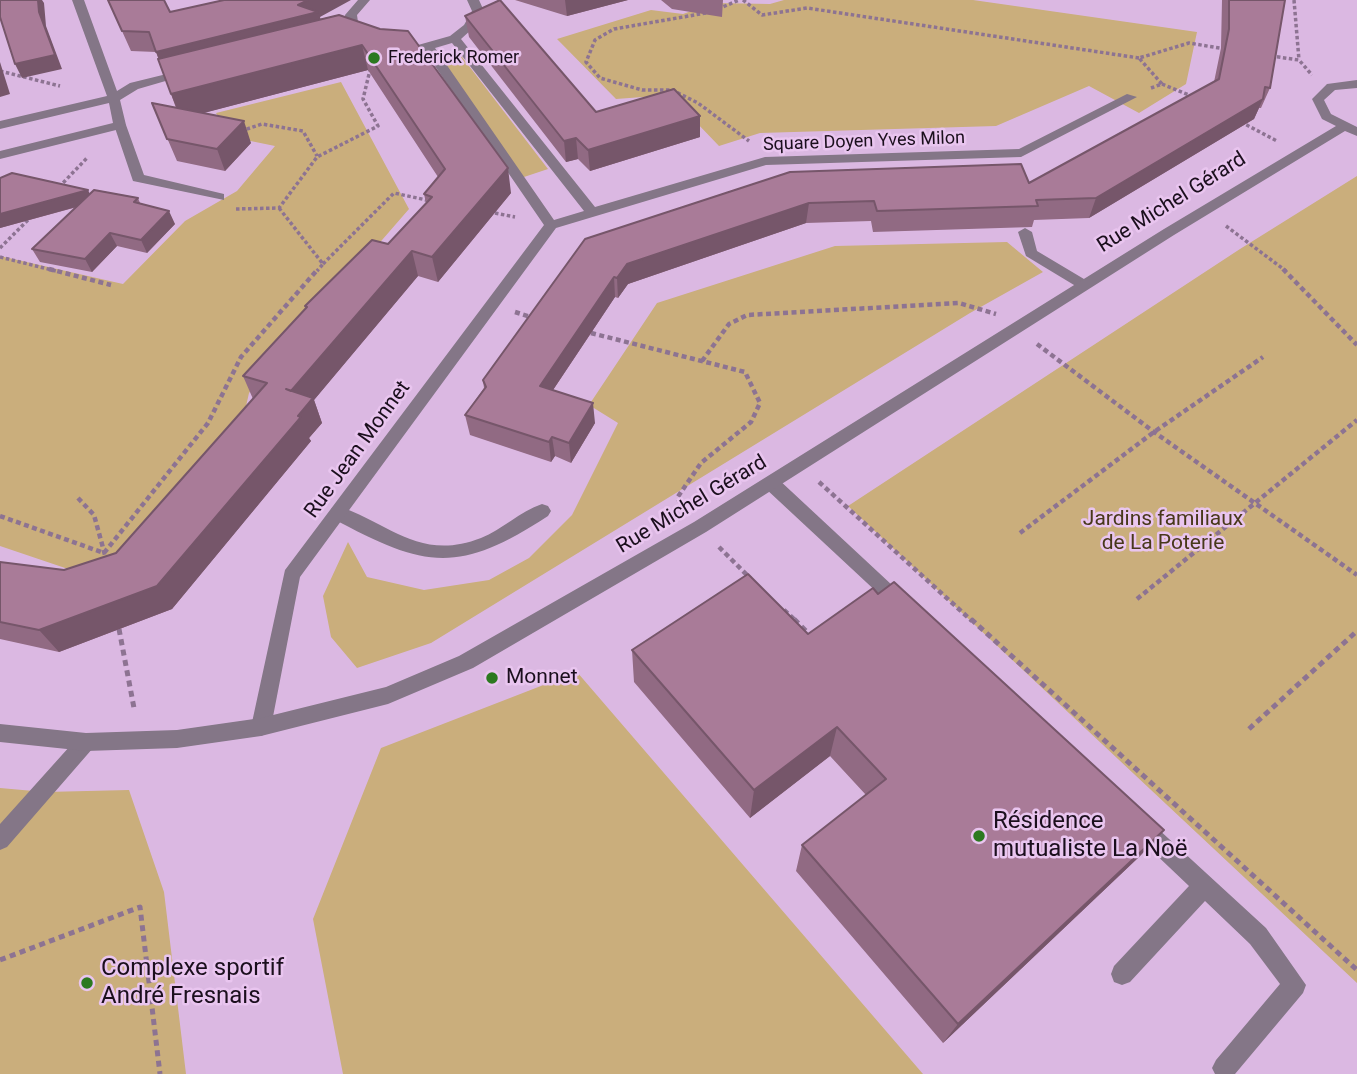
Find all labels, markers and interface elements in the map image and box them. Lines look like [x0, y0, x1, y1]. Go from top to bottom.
place label: Frederick Romer [388, 47, 519, 69]
marker: Frederick Romer [366, 50, 382, 66]
street label: Square Doyen Yves Milon [763, 128, 965, 156]
street label: Rue Michel Gérard [1093, 147, 1251, 259]
street label: Rue Jean Monnet [300, 377, 416, 523]
street label: Rue Michel Gérard [612, 450, 772, 560]
park label: Jardins familiaux de La Poterie [1083, 507, 1243, 557]
place label: Monnet [506, 665, 578, 691]
marker: Monnet [484, 670, 500, 686]
place label: Résidence mutualiste La Noë [993, 808, 1187, 864]
marker: Résidence mutualiste La Noë [971, 828, 987, 844]
place label: Complexe sportif André Fresnais [101, 955, 284, 1011]
marker: Complexe sportif André Fresnais [79, 975, 95, 991]

